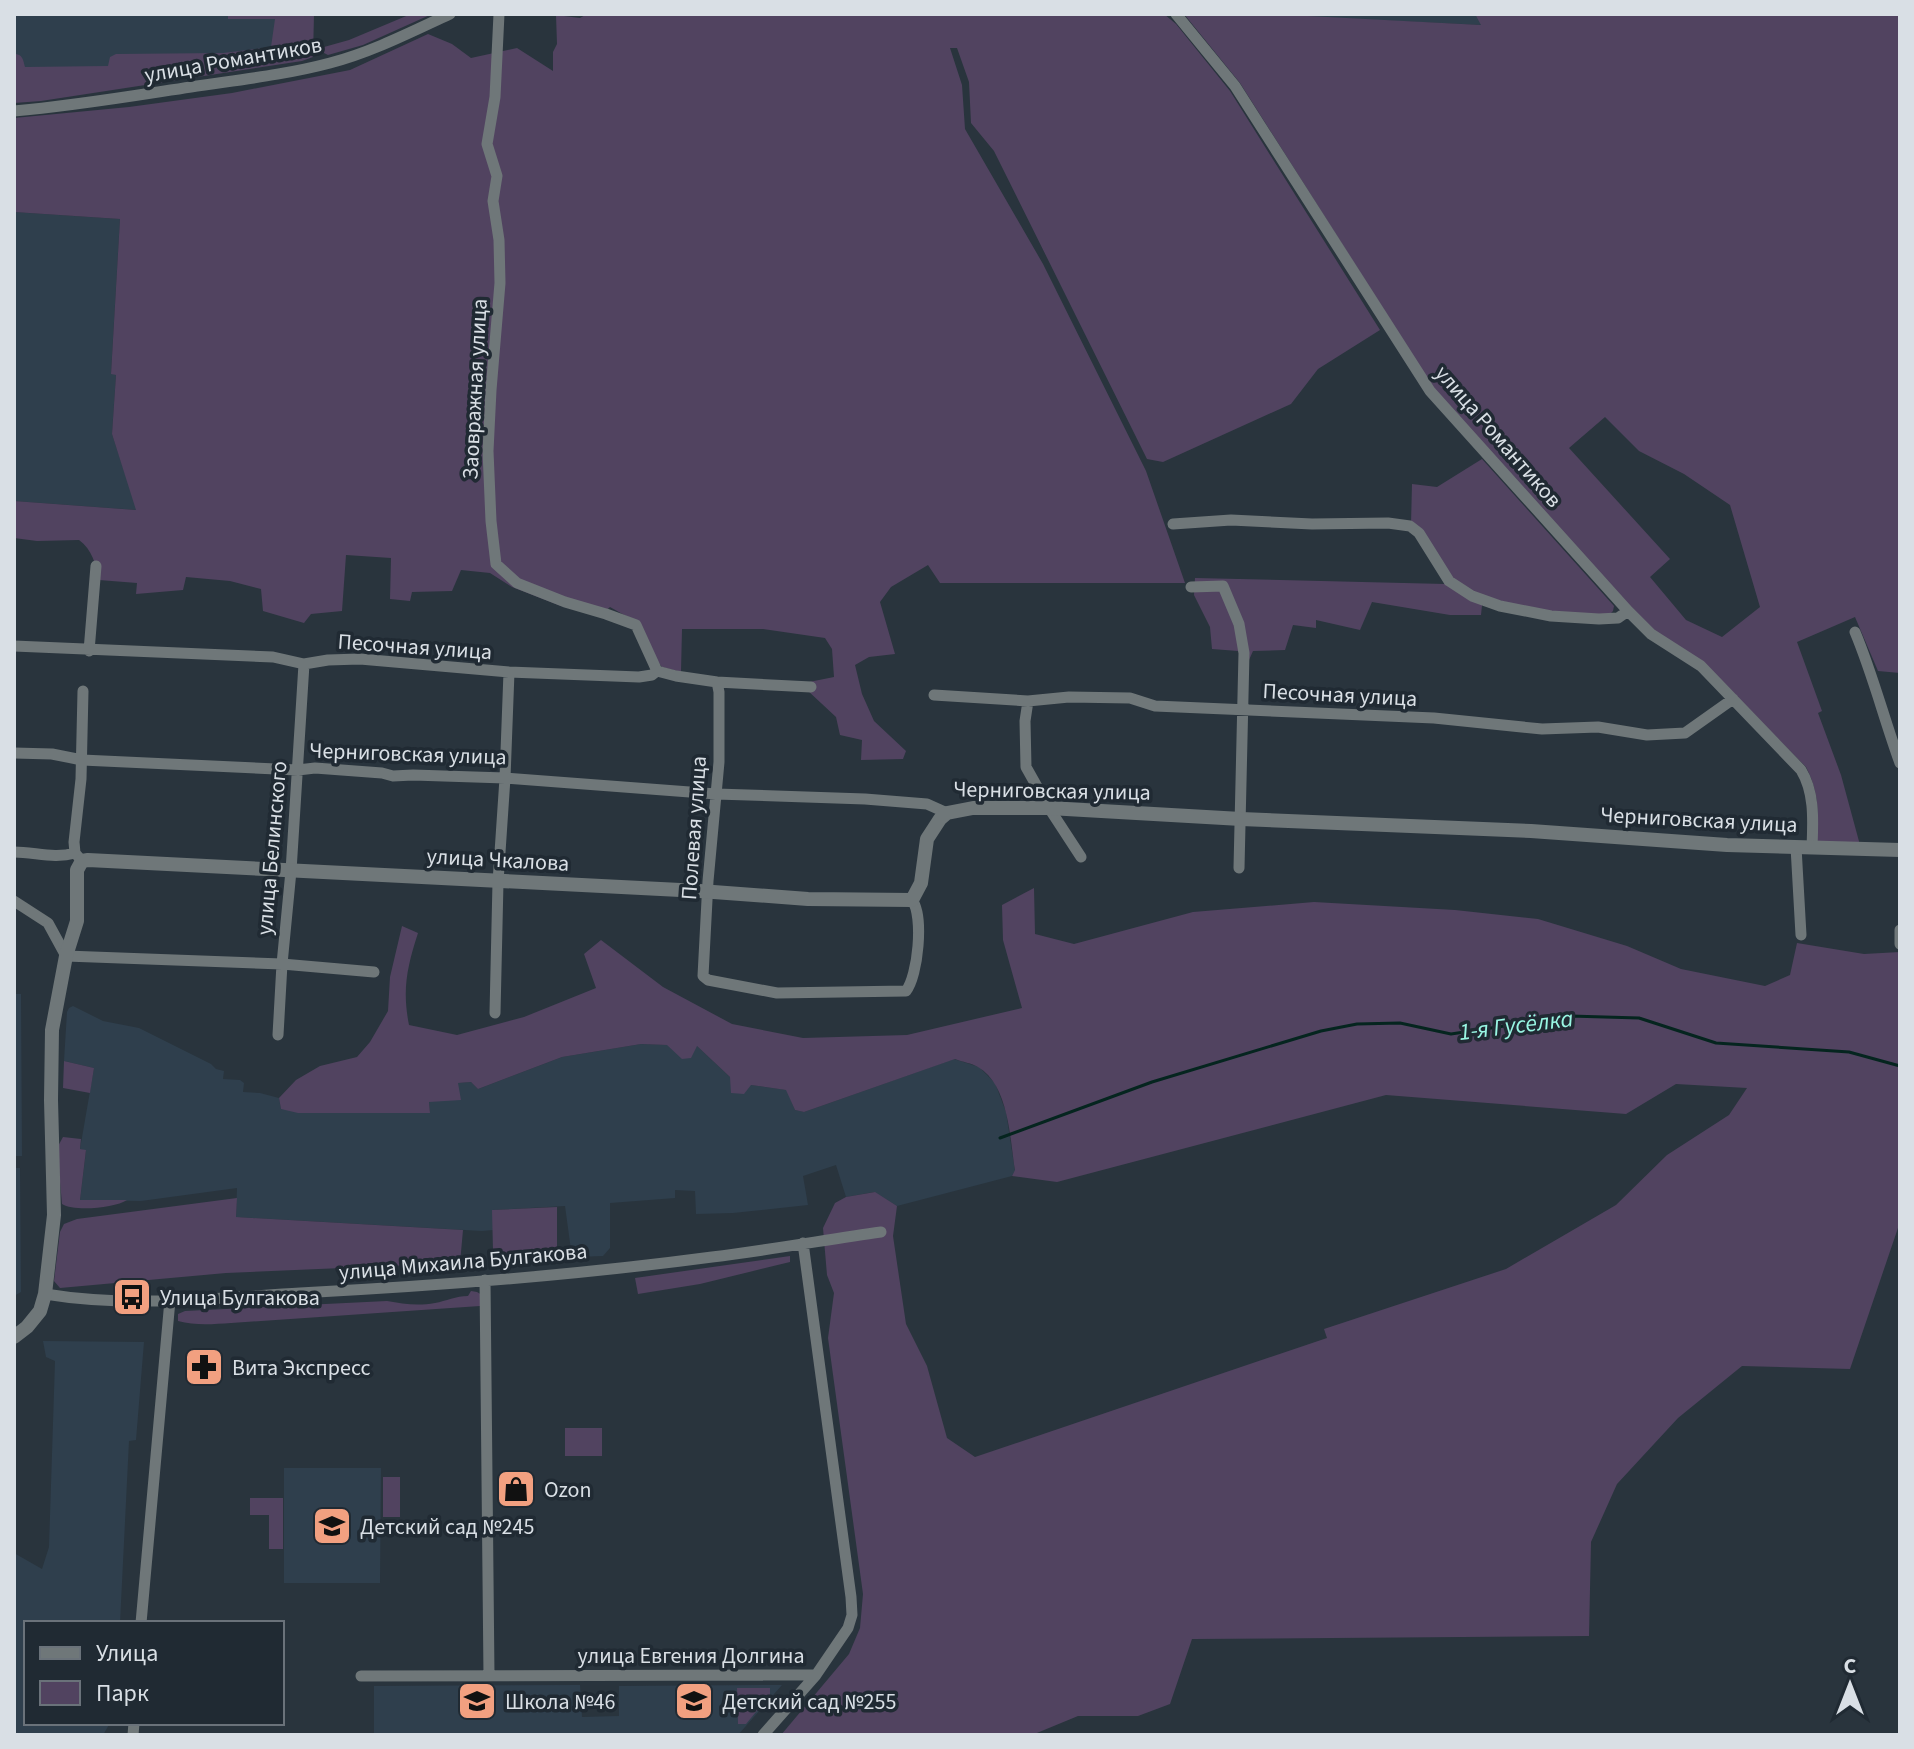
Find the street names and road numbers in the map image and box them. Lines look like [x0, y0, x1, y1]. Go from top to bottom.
street label: улица Романтиков [142, 29, 324, 91]
street label: Заовражная улица [454, 298, 496, 480]
street label: улица Романтиков [1427, 358, 1569, 515]
street label: Песочная улица [337, 626, 493, 668]
street label: Песочная улица [1262, 675, 1418, 715]
street label: Черниговская улица [309, 735, 507, 773]
street label: Полевая улица [673, 755, 715, 901]
street label: улица Белинского [248, 760, 296, 937]
street label: Черниговская улица [953, 773, 1151, 809]
street label: Черниговская улица [1600, 799, 1798, 841]
street label: улица Чкалова [426, 840, 570, 880]
street label: улица Михаила Булгакова [338, 1235, 589, 1289]
street label: улица Евгения Долгина [577, 1640, 805, 1672]

